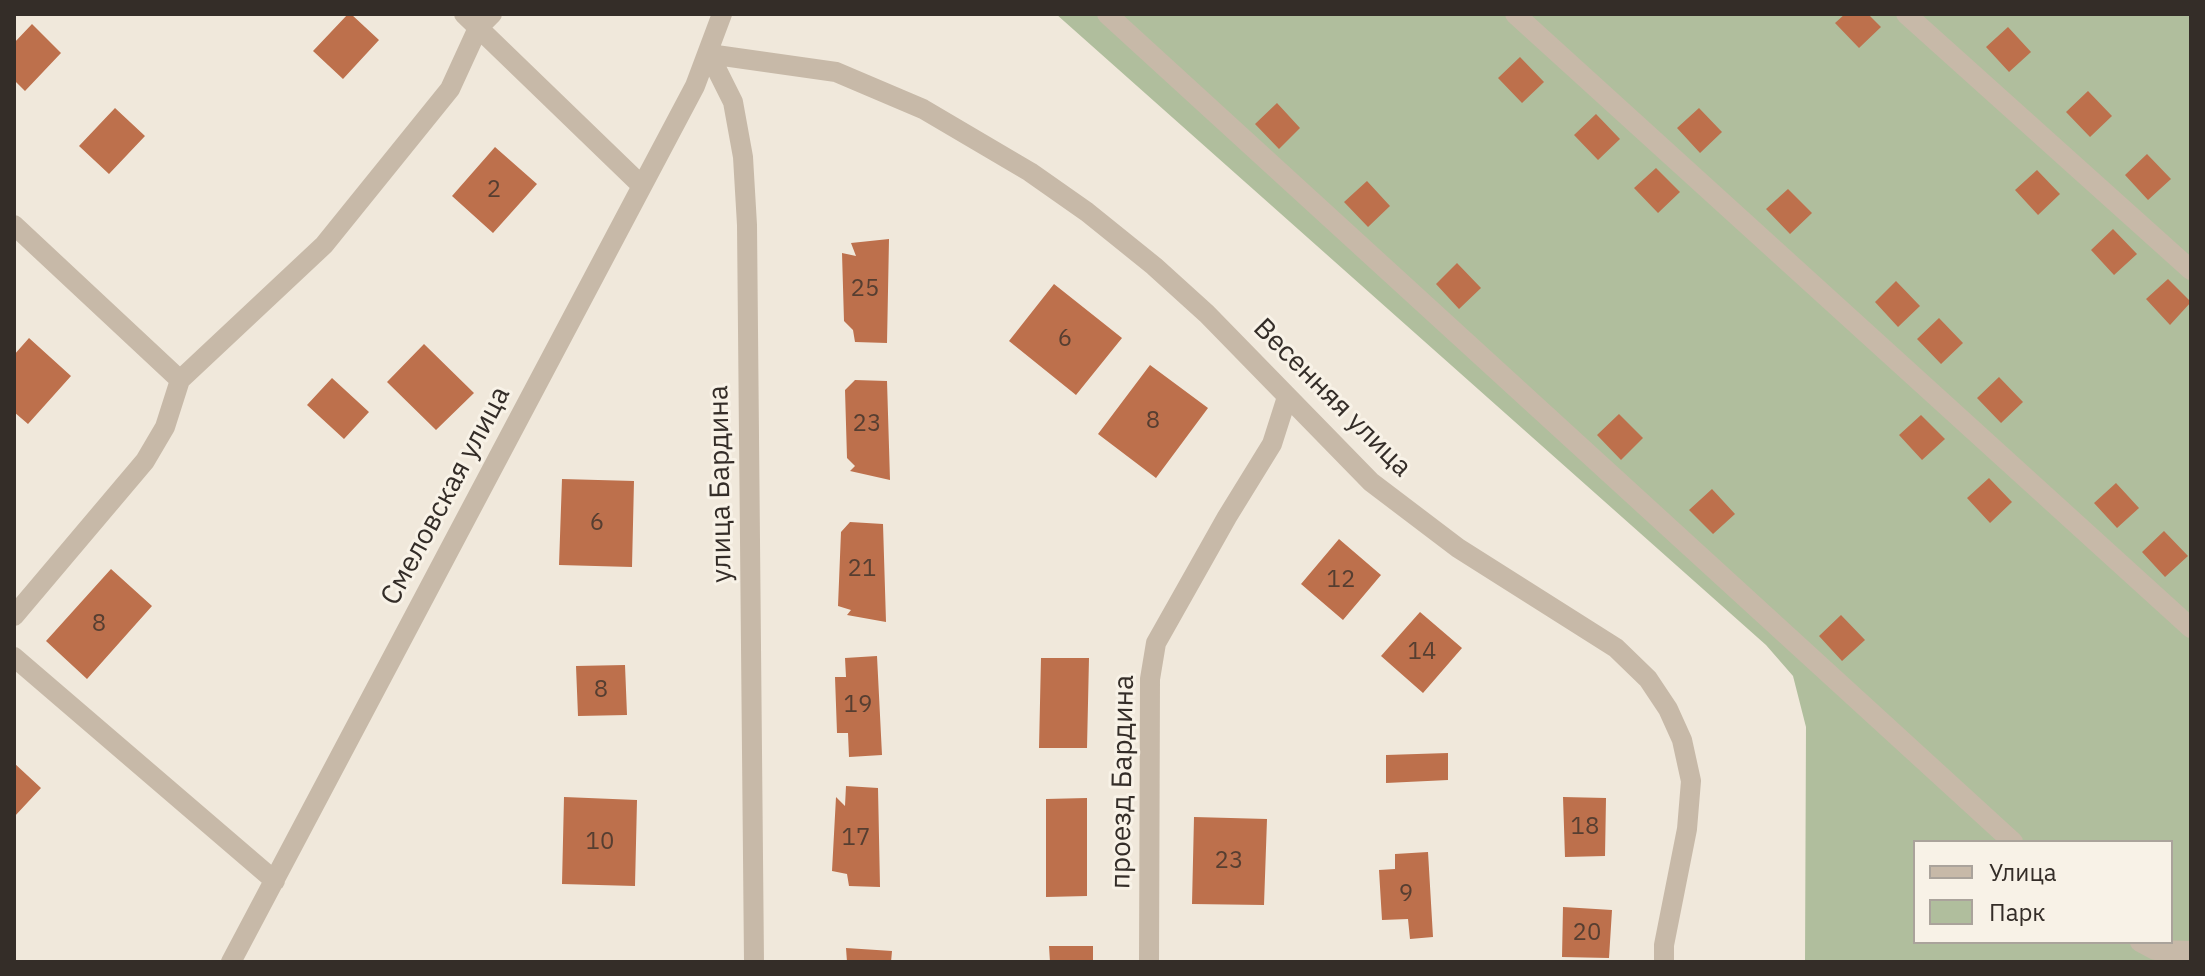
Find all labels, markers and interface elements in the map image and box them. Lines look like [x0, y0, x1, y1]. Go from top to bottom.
house number: 2 [487, 176, 501, 204]
house number: 25 [851, 275, 879, 303]
street label: Весенняя улица [1246, 312, 1418, 484]
house number: 6 [1058, 325, 1072, 353]
street label: Смеловская улица [374, 381, 518, 611]
street label: улица Бардина [702, 385, 740, 583]
house number: 8 [1146, 407, 1160, 435]
house number: 23 [853, 410, 881, 438]
house number: 6 [590, 509, 604, 537]
house number: 21 [848, 555, 876, 583]
house number: 12 [1327, 566, 1355, 594]
house number: 8 [92, 610, 106, 638]
house number: 14 [1408, 638, 1436, 666]
street label: проезд Бардина [1104, 675, 1142, 889]
house number: 8 [594, 676, 608, 704]
house number: 19 [844, 691, 872, 719]
house number: 18 [1571, 813, 1599, 841]
house number: 17 [842, 824, 870, 852]
house number: 10 [586, 828, 614, 856]
legend [1913, 840, 2173, 944]
house number: 23 [1215, 847, 1243, 875]
text: Улица [1989, 856, 2057, 888]
house number: 9 [1399, 880, 1413, 908]
text: Парк [1989, 896, 2046, 928]
house number: 20 [1573, 919, 1601, 947]

